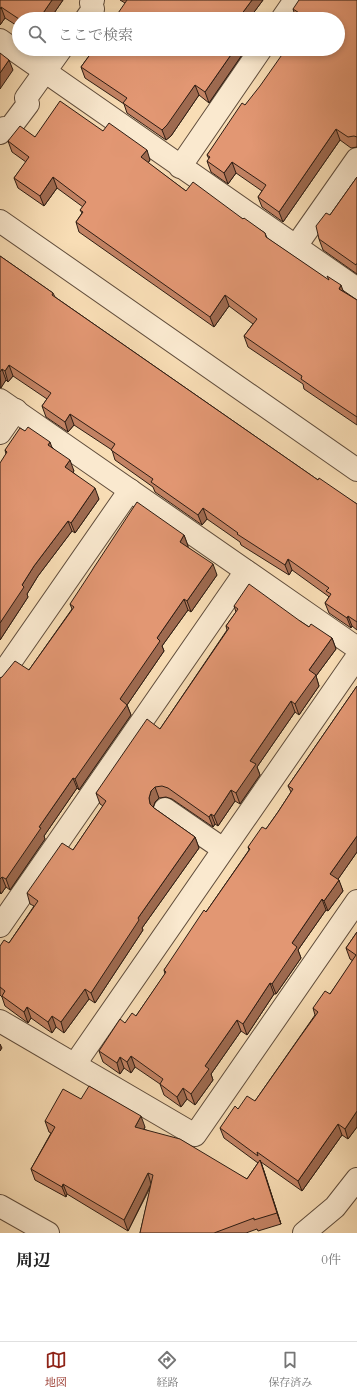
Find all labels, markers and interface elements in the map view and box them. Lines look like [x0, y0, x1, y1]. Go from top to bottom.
search box [12, 12, 345, 56]
icon: search [26, 23, 48, 45]
text: ここで検索 [58, 25, 133, 45]
text: 周辺 [16, 1249, 50, 1272]
text: 0件 [321, 1251, 341, 1269]
tab: 地図 [45, 1349, 67, 1390]
tab: 経路 [156, 1349, 178, 1390]
tab: 保存済み [268, 1349, 312, 1390]

